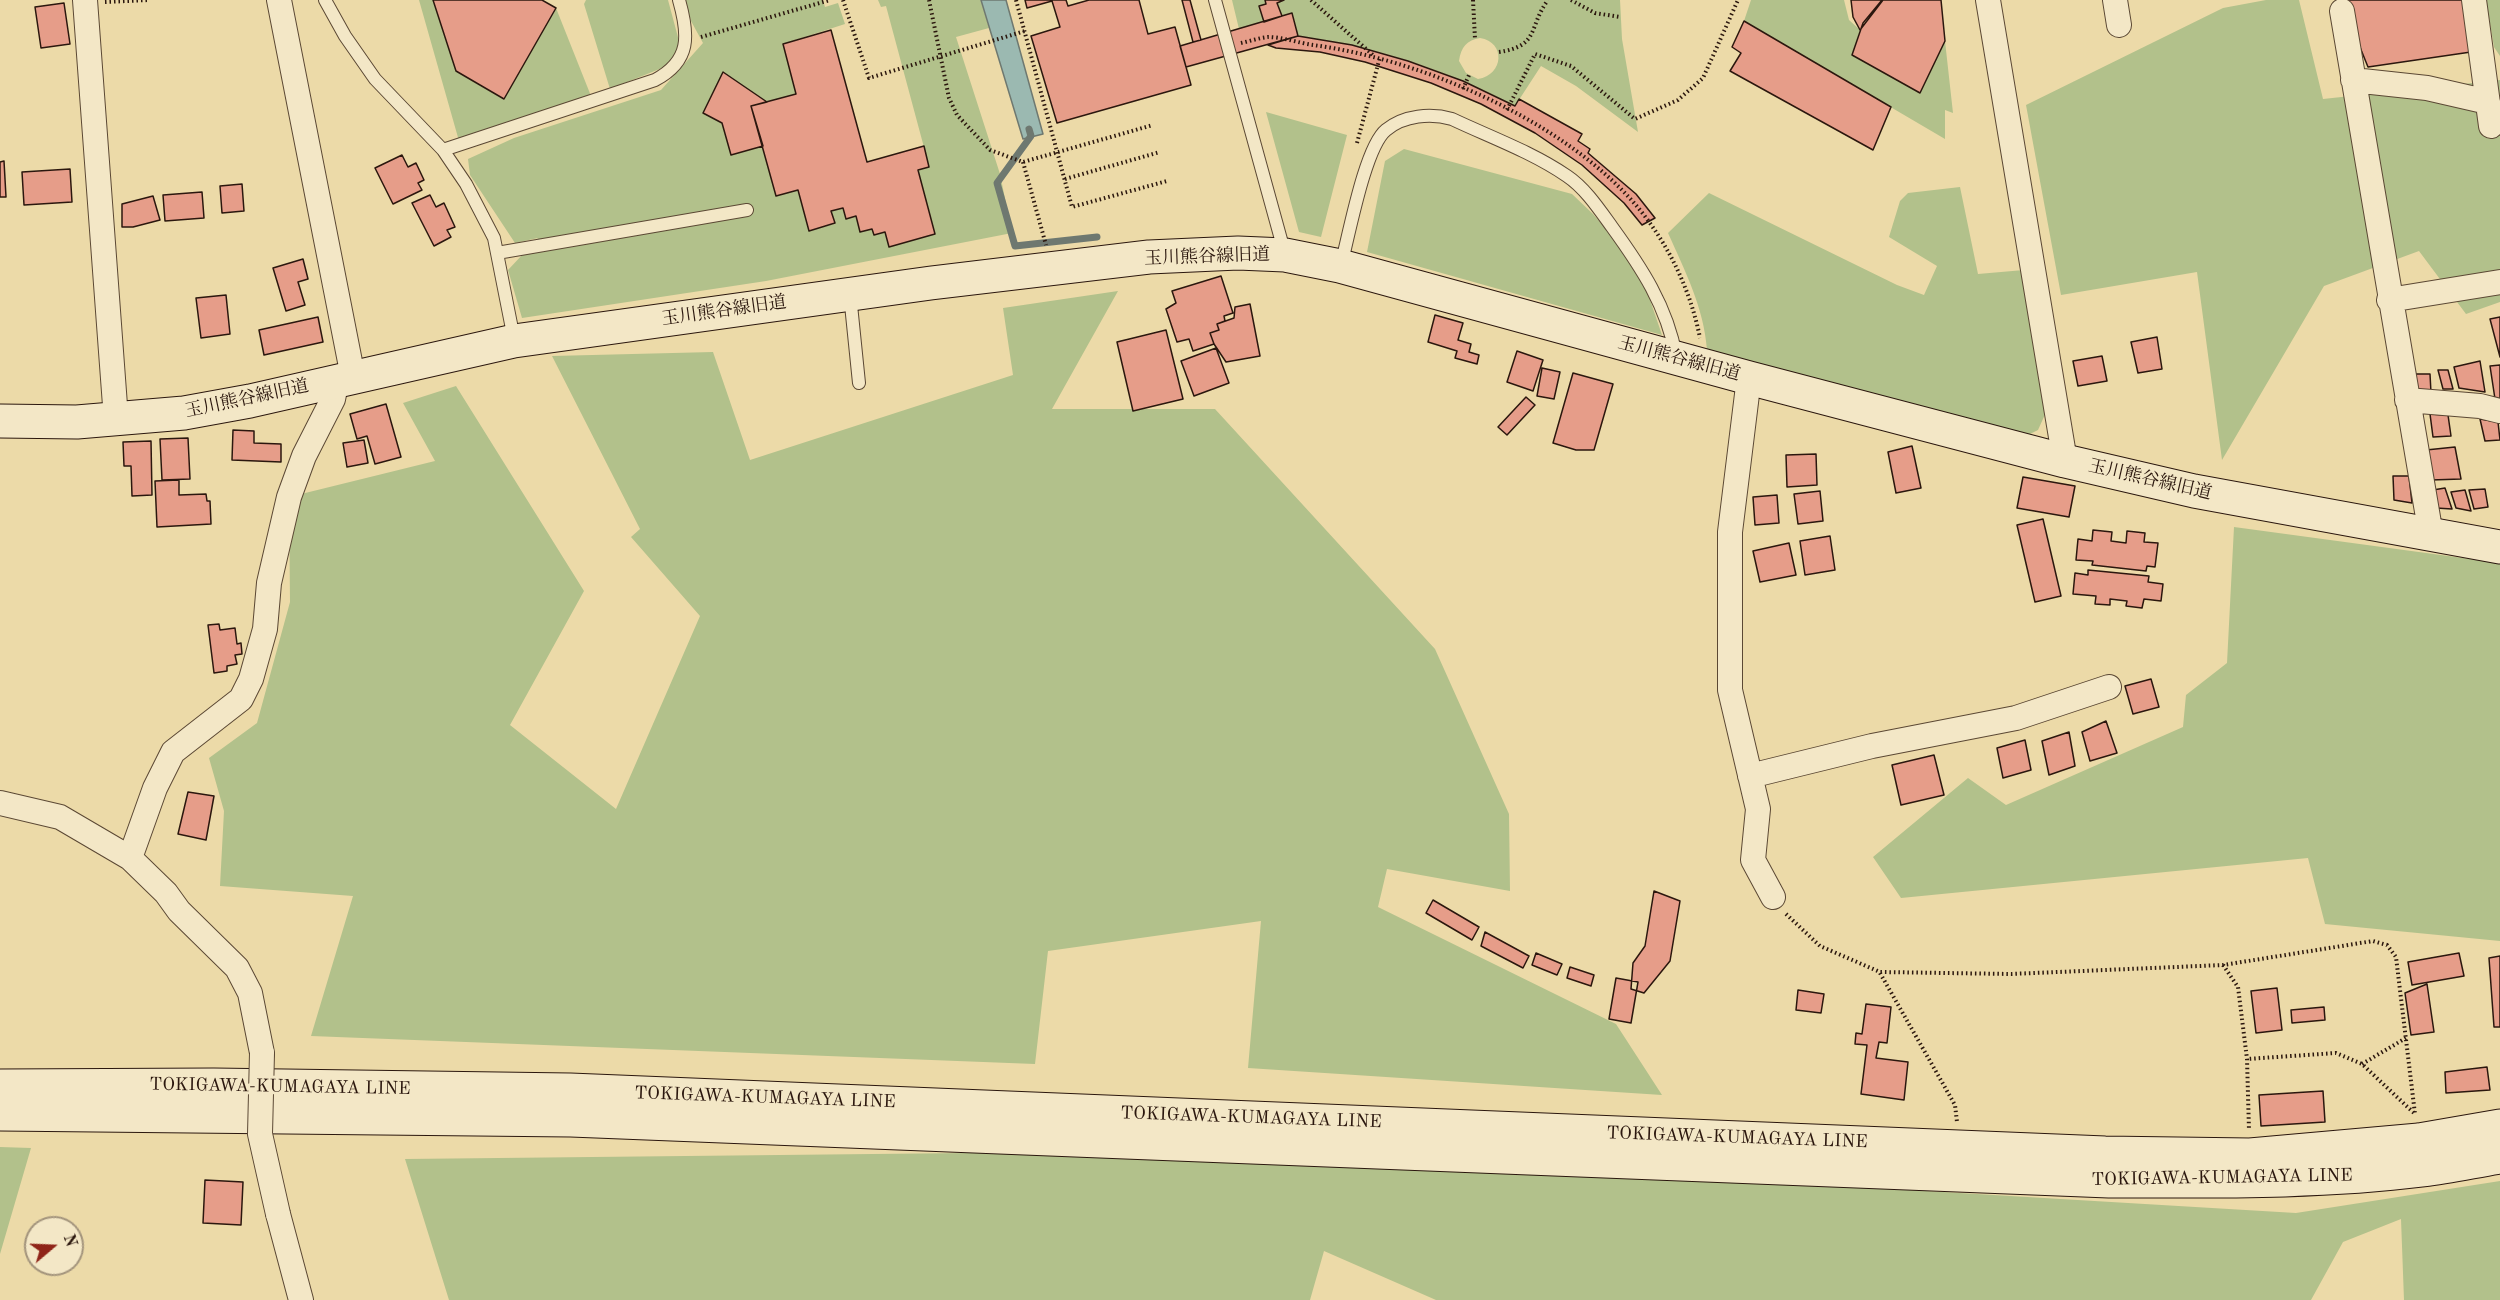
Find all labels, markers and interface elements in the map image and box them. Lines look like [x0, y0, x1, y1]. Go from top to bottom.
street label: 玉川熊谷線旧道 [1144, 244, 1270, 270]
street label: 玉川熊谷線旧道 [660, 292, 788, 330]
street label: 玉川熊谷線旧道 [1615, 332, 1743, 386]
street label: 玉川熊谷線旧道 [183, 375, 311, 423]
street label: 玉川熊谷線旧道 [2086, 455, 2214, 505]
street label: TOKIGAWA-KUMAGAYA LINE [149, 1074, 411, 1100]
street label: TOKIGAWA-KUMAGAYA LINE [634, 1083, 896, 1113]
street label: TOKIGAWA-KUMAGAYA LINE [1120, 1103, 1382, 1133]
street label: TOKIGAWA-KUMAGAYA LINE [1606, 1123, 1868, 1153]
street label: TOKIGAWA-KUMAGAYA LINE [2091, 1165, 2353, 1191]
north arrow [24, 1216, 84, 1276]
text: N [60, 1232, 79, 1249]

